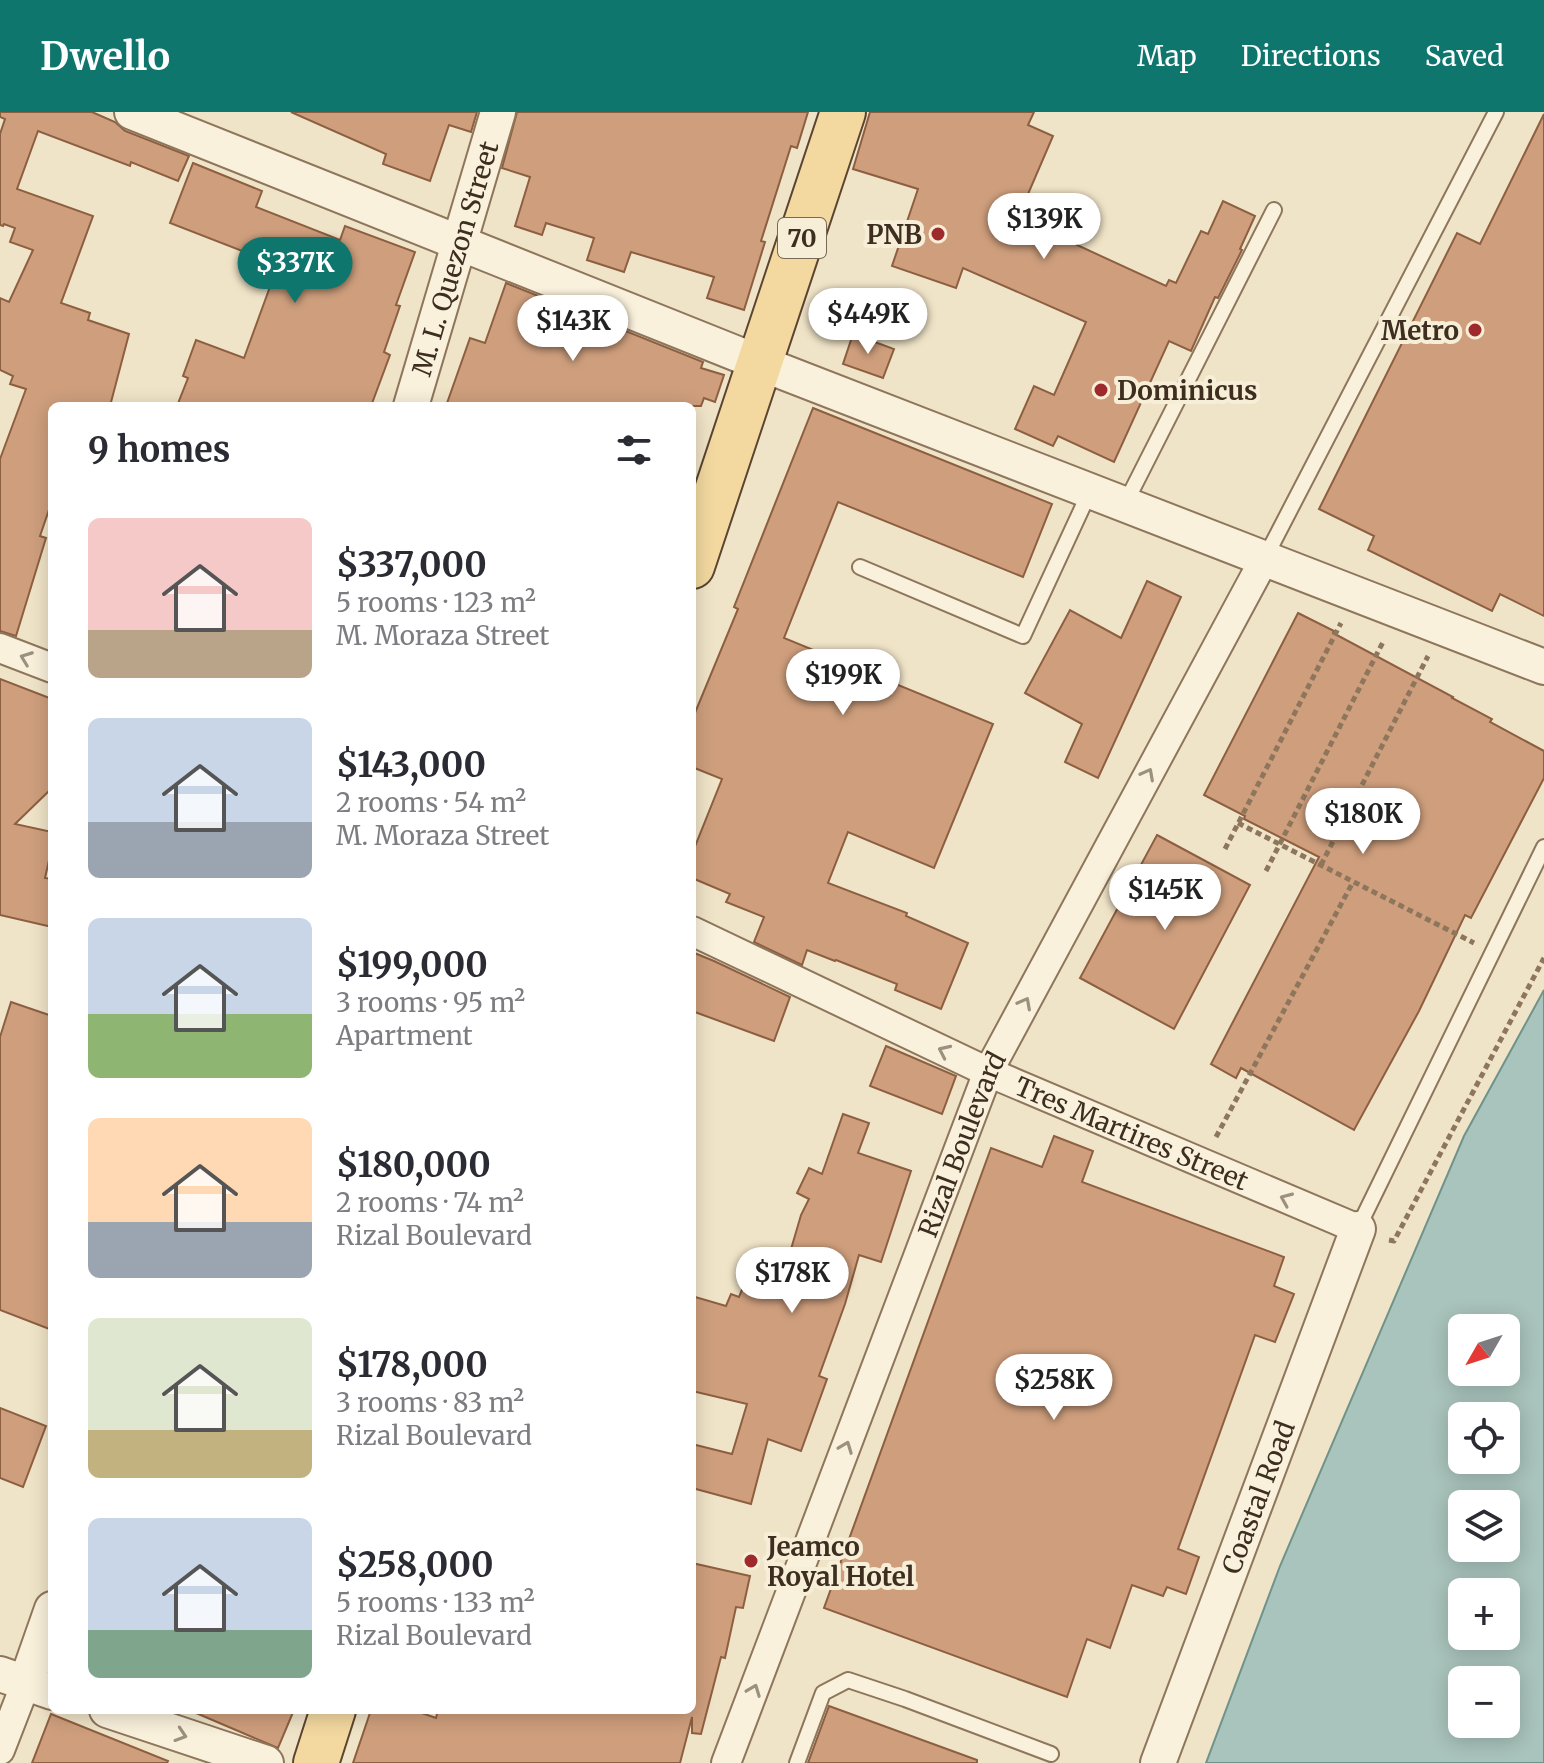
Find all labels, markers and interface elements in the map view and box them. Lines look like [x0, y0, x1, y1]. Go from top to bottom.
text: Dwello [40, 33, 170, 80]
text: Map [1137, 38, 1197, 74]
text: Directions [1241, 38, 1381, 74]
text: Saved [1425, 38, 1504, 74]
street label: M. L. Quezon Street [404, 137, 505, 380]
pin: $139K [988, 193, 1100, 261]
text: $139K [1006, 202, 1082, 235]
road number: 70 [778, 218, 826, 258]
place label: PNB [866, 218, 922, 251]
marker: PNB [929, 225, 947, 243]
pin: $337K [239, 237, 351, 305]
text: $337K [256, 246, 334, 279]
pin: $449K [812, 288, 924, 356]
pin: $143K [517, 295, 629, 363]
text: $449K [826, 297, 910, 330]
text: $143K [535, 304, 611, 337]
place label: Metro [1381, 314, 1459, 347]
marker: Metro [1466, 321, 1484, 339]
place label: Dominicus [1117, 374, 1258, 407]
marker: Dominicus [1092, 381, 1110, 399]
icon: filters [612, 428, 656, 472]
text: 9 homes [88, 429, 230, 471]
text: $337,000 [336, 544, 487, 586]
icon: home [152, 550, 248, 646]
text: 5 rooms · 123 m² [336, 586, 536, 619]
text: M. Moraza Street [336, 619, 549, 652]
pin: $199K [787, 649, 899, 717]
one-way arrow [20, 651, 34, 668]
text: $199K [804, 658, 882, 691]
text: $143,000 [336, 744, 486, 786]
icon: home [152, 750, 248, 846]
one-way arrow [1139, 768, 1154, 783]
text: 2 rooms · 54 m² [336, 786, 526, 819]
pin: $180K [1307, 788, 1419, 856]
text: $180K [1323, 797, 1403, 830]
text: M. Moraza Street [336, 819, 549, 852]
pin: $145K [1109, 864, 1221, 932]
text: $145K [1127, 873, 1203, 906]
text: $199,000 [336, 944, 488, 986]
icon: home [152, 950, 248, 1046]
text: 3 rooms · 95 m² [336, 986, 525, 1019]
one-way arrow [1016, 997, 1031, 1012]
text: Apartment [336, 1019, 473, 1052]
street label: Rizal Boulevard [911, 1045, 1013, 1242]
one-way arrow [938, 1045, 953, 1061]
street label: Tres Martires Street [1010, 1069, 1253, 1197]
text: $180,000 [336, 1144, 491, 1186]
icon: home [152, 1150, 248, 1246]
text: 2 rooms · 74 m² [336, 1186, 524, 1219]
one-way arrow [1280, 1192, 1294, 1208]
text: Rizal Boulevard [336, 1219, 532, 1252]
pin: $178K [736, 1247, 848, 1315]
text: $178K [754, 1256, 830, 1289]
north arrow [1448, 1314, 1520, 1386]
map controls [1448, 1314, 1520, 1738]
text: $178,000 [336, 1344, 488, 1386]
icon: home [152, 1350, 248, 1446]
pin: $258K [998, 1354, 1110, 1422]
text: $258K [1013, 1363, 1095, 1396]
text: 3 rooms · 83 m² [336, 1386, 524, 1419]
button: locate [1448, 1402, 1520, 1474]
street label: Coastal Road [1214, 1416, 1301, 1578]
text: Rizal Boulevard [336, 1419, 532, 1452]
one-way arrow [836, 1441, 853, 1455]
button: layers [1448, 1490, 1520, 1562]
place label: Jeamco Royal Hotel [766, 1530, 914, 1593]
text: $258,000 [336, 1544, 494, 1586]
icon: home [152, 1550, 248, 1646]
marker: Jeamco Royal Hotel [742, 1552, 760, 1570]
button: + [1448, 1578, 1520, 1650]
text: 5 rooms · 133 m² [336, 1586, 535, 1619]
text: Rizal Boulevard [336, 1619, 532, 1652]
button: − [1448, 1666, 1520, 1738]
one-way arrow [744, 1684, 761, 1698]
one-way arrow [174, 1725, 188, 1741]

